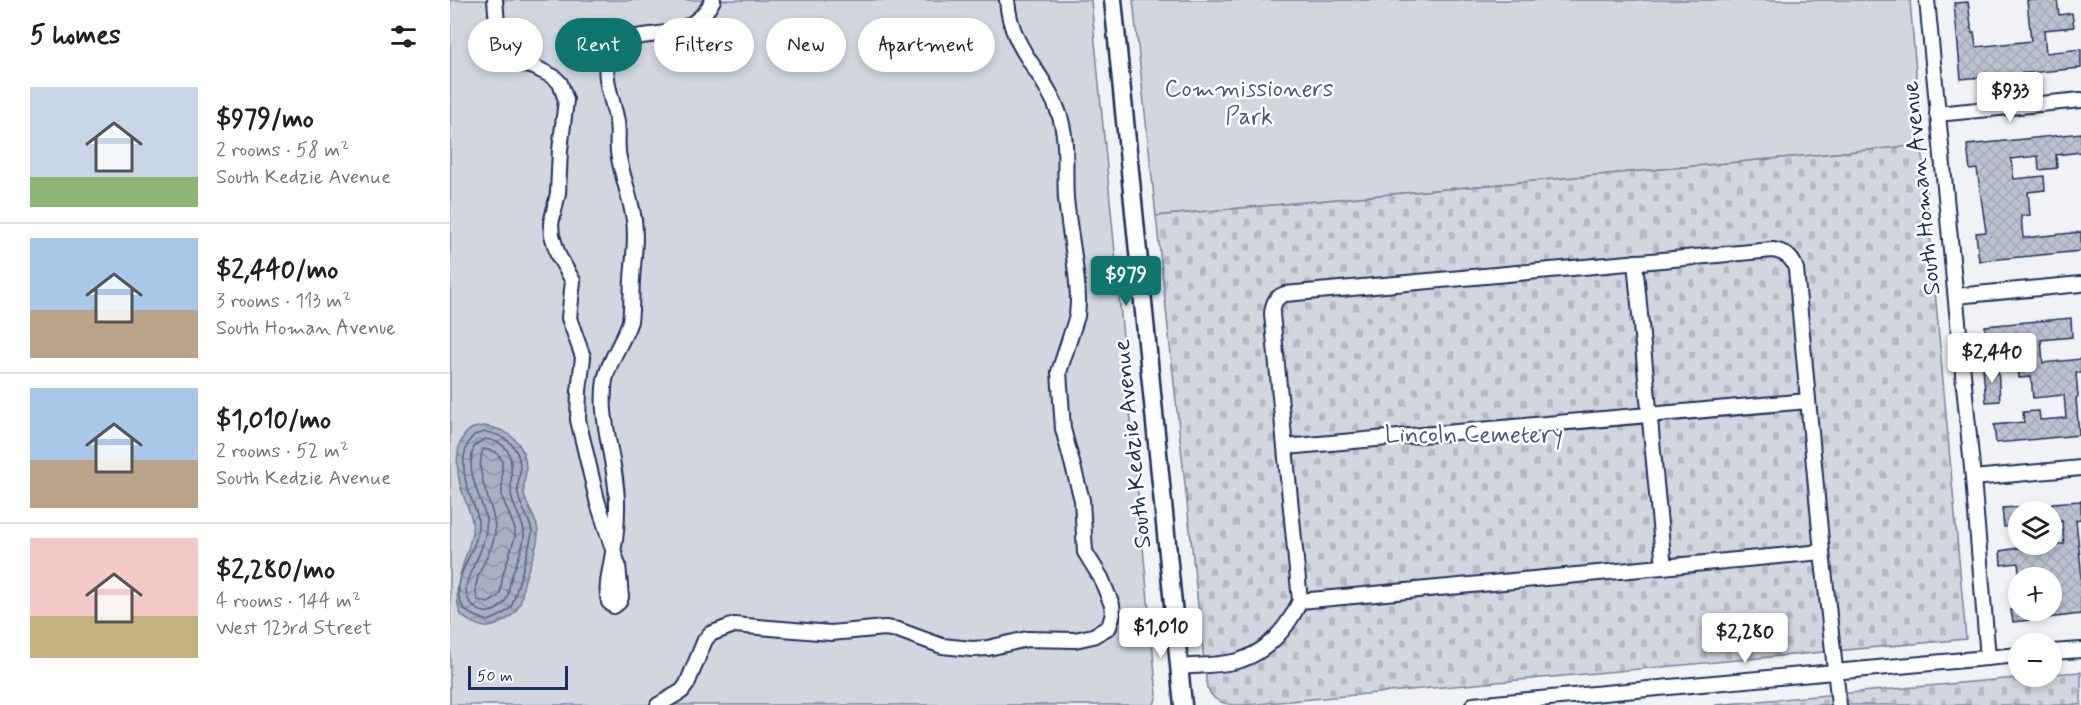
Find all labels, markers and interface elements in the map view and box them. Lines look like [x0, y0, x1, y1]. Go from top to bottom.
chip: Buy [468, 18, 543, 72]
chip: Rent [555, 18, 642, 72]
chip: Filters [654, 18, 754, 72]
chip: New [766, 18, 846, 72]
chip: Apartment [858, 18, 995, 72]
text: 5 homes [30, 19, 121, 53]
icon: filters [387, 20, 420, 53]
pin: $933 [1974, 72, 2046, 123]
park label: Commissioners Park [1165, 74, 1334, 133]
text: $933 [1991, 78, 2029, 105]
street label: South Homan Avenue [1895, 79, 1949, 297]
text: $979/mo [216, 103, 314, 137]
icon: home [78, 111, 150, 183]
text: 2 rooms · 58 m² [216, 137, 349, 164]
text: South Kedzie Avenue [216, 164, 391, 191]
text: $2,440/mo [216, 254, 338, 288]
pin: $979 [1090, 256, 1162, 307]
icon: home [78, 262, 150, 334]
text: $979 [1105, 262, 1147, 289]
text: 3 rooms · 113 m² [216, 288, 351, 315]
text: South Homan Avenue [216, 315, 396, 342]
pin: $2,440 [1943, 333, 2041, 384]
street label: South Kedzie Avenue [1107, 338, 1159, 550]
text: $2,440 [1962, 339, 2023, 366]
text: $1,010/mo [216, 404, 331, 438]
icon: home [78, 412, 150, 484]
park label: Lincoln Cemetery [1385, 420, 1563, 451]
text: 2 rooms · 52 m² [216, 438, 349, 465]
text: South Kedzie Avenue [216, 465, 391, 492]
map controls [2008, 501, 2062, 687]
button: layers [2008, 501, 2062, 555]
text: $2,280/mo [216, 554, 335, 588]
icon: home [78, 562, 150, 634]
button: + [2008, 567, 2062, 621]
text: 4 rooms · 144 m² [216, 588, 361, 615]
pin: $1,010 [1112, 608, 1210, 659]
pin: $2,280 [1696, 613, 1794, 664]
text: $1,010 [1133, 614, 1189, 641]
text: West 123rd Street [216, 615, 372, 642]
text: $2,280 [1716, 619, 1774, 646]
button: − [2008, 633, 2062, 687]
scale bar [468, 663, 568, 690]
text: 50 m [477, 666, 513, 687]

